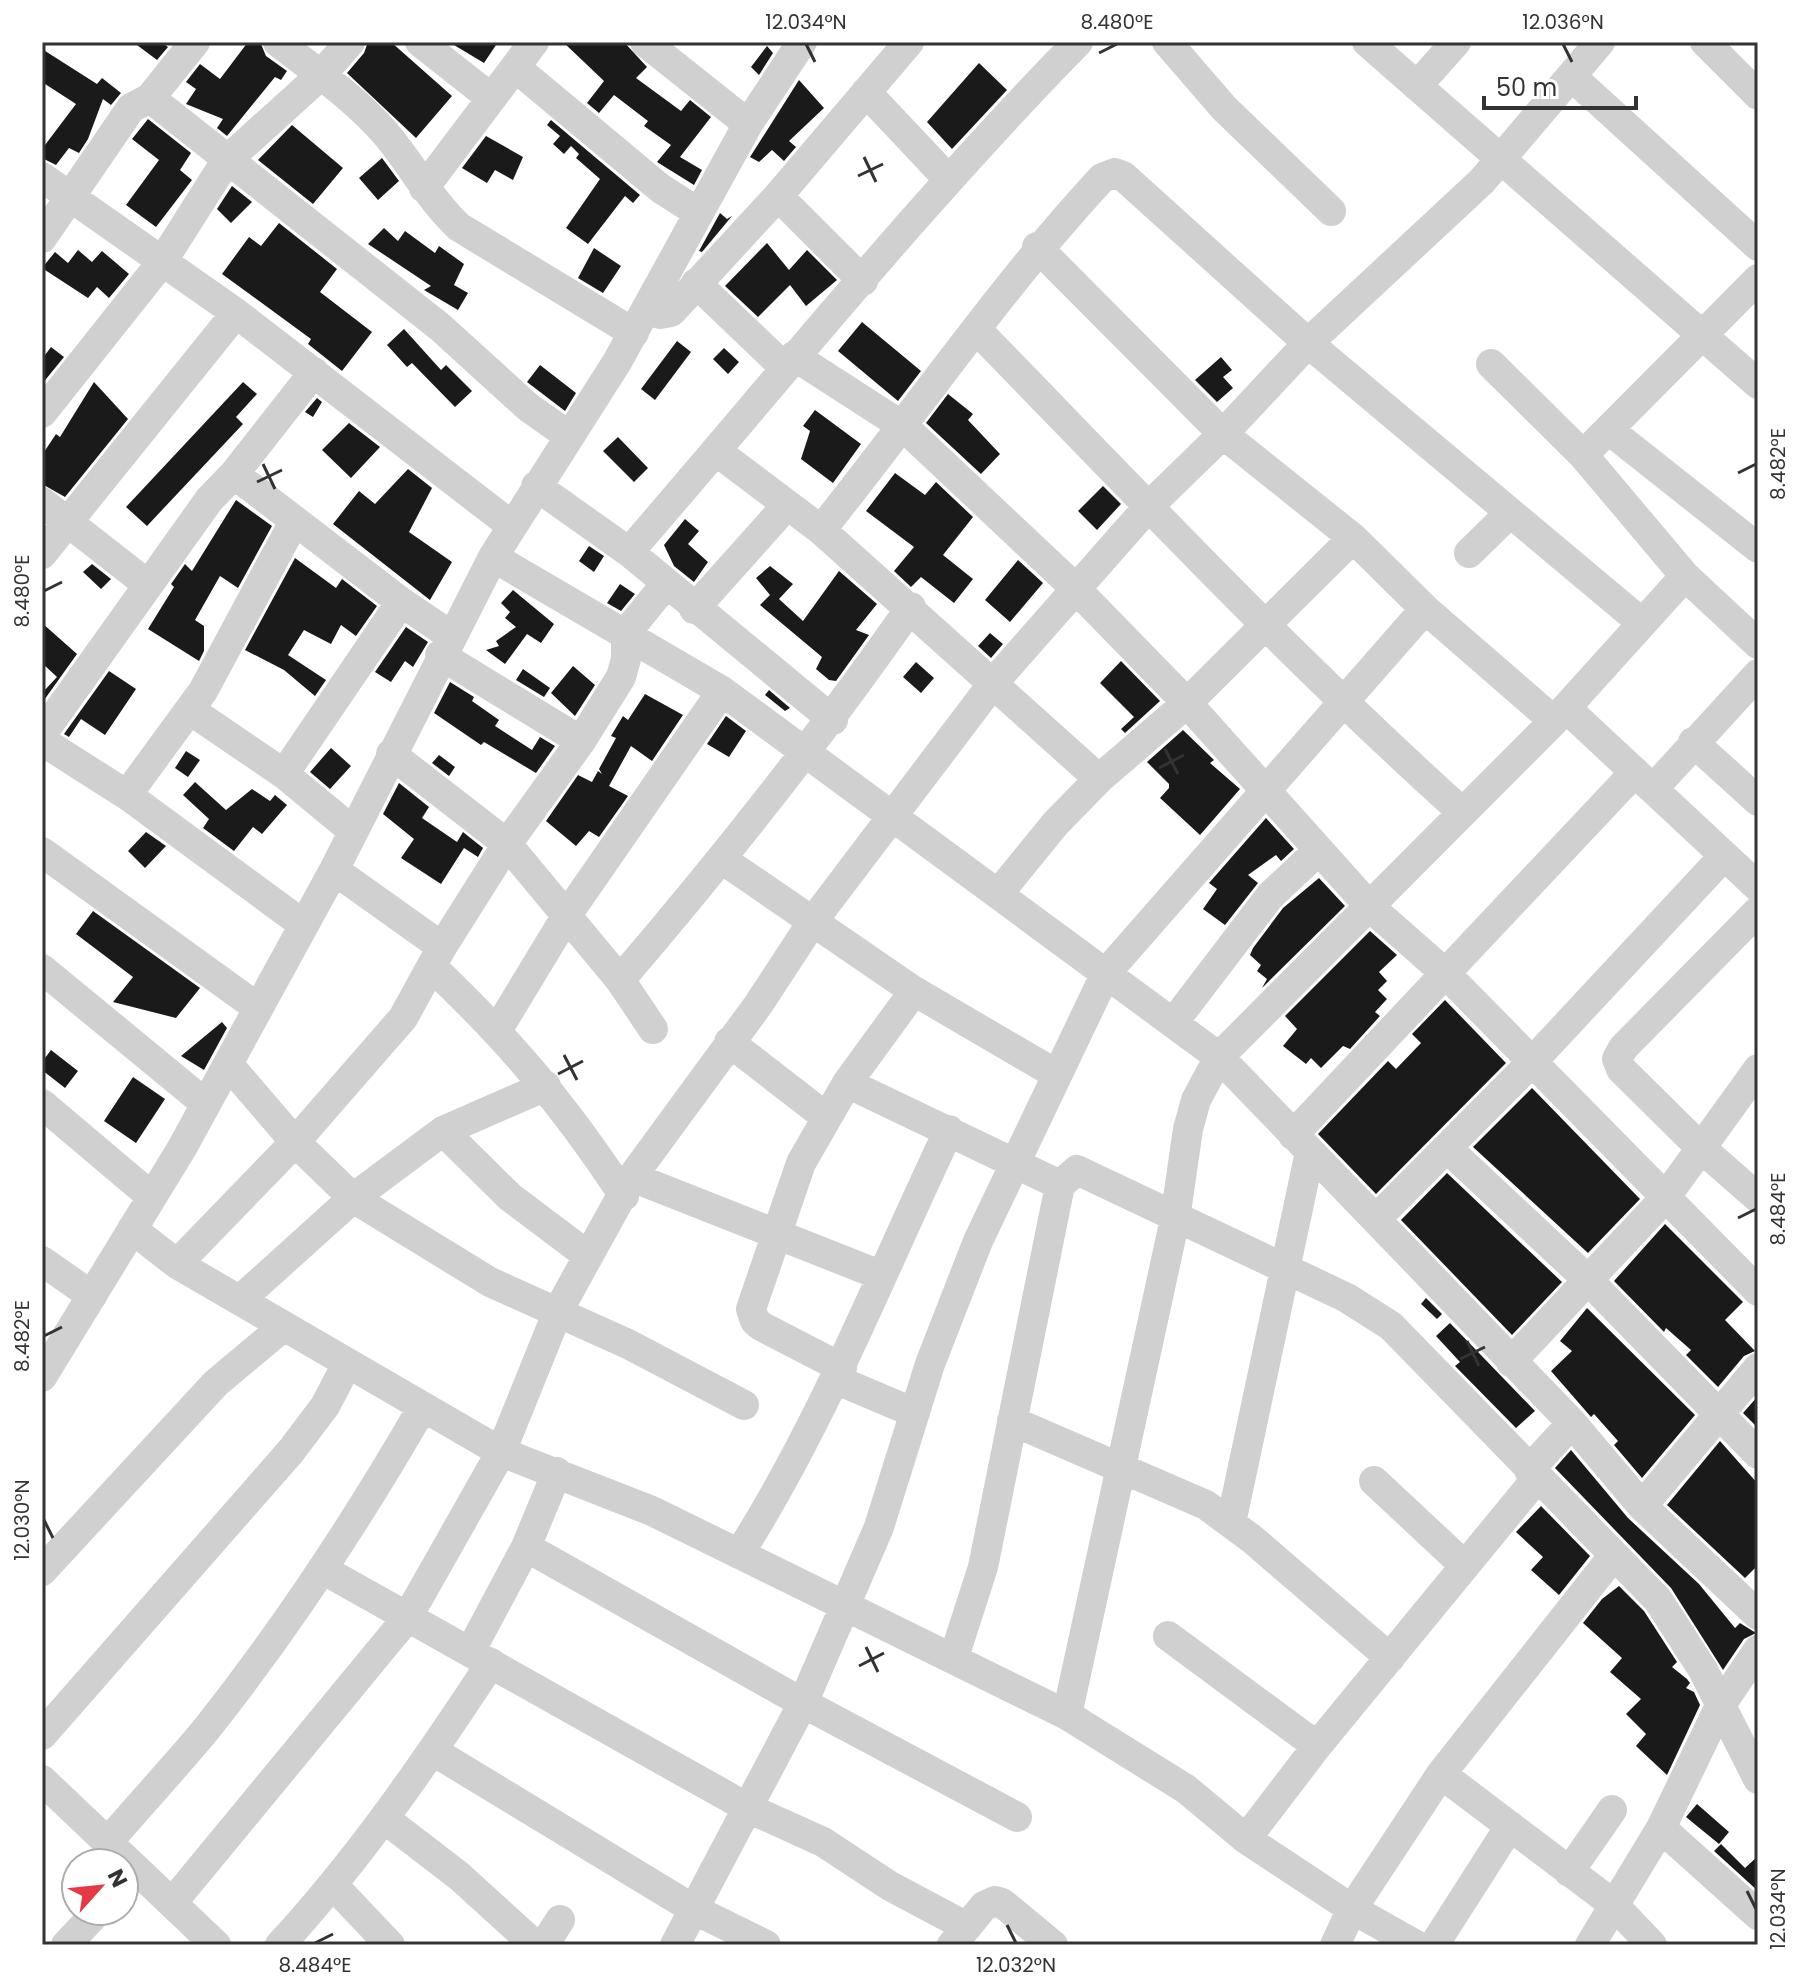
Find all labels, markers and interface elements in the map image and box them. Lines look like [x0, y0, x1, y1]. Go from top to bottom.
text: 12.034°N [765, 8, 847, 36]
text: 8.480°E [1080, 8, 1154, 36]
text: 12.036°N [1522, 8, 1604, 36]
scale bar [1484, 60, 1636, 110]
text: 50 m [1496, 71, 1557, 104]
text: 8.482°E [1764, 428, 1792, 500]
text: 8.480°E [8, 554, 36, 628]
text: 8.484°E [1764, 1172, 1792, 1246]
text: 8.482°E [8, 1300, 36, 1372]
text: 12.030°N [8, 1479, 36, 1561]
north arrow [60, 1847, 140, 1927]
text: N [100, 1864, 135, 1893]
text: 12.034°N [1764, 1868, 1792, 1950]
text: 8.484°E [278, 1951, 352, 1979]
text: 12.032°N [976, 1951, 1056, 1979]

